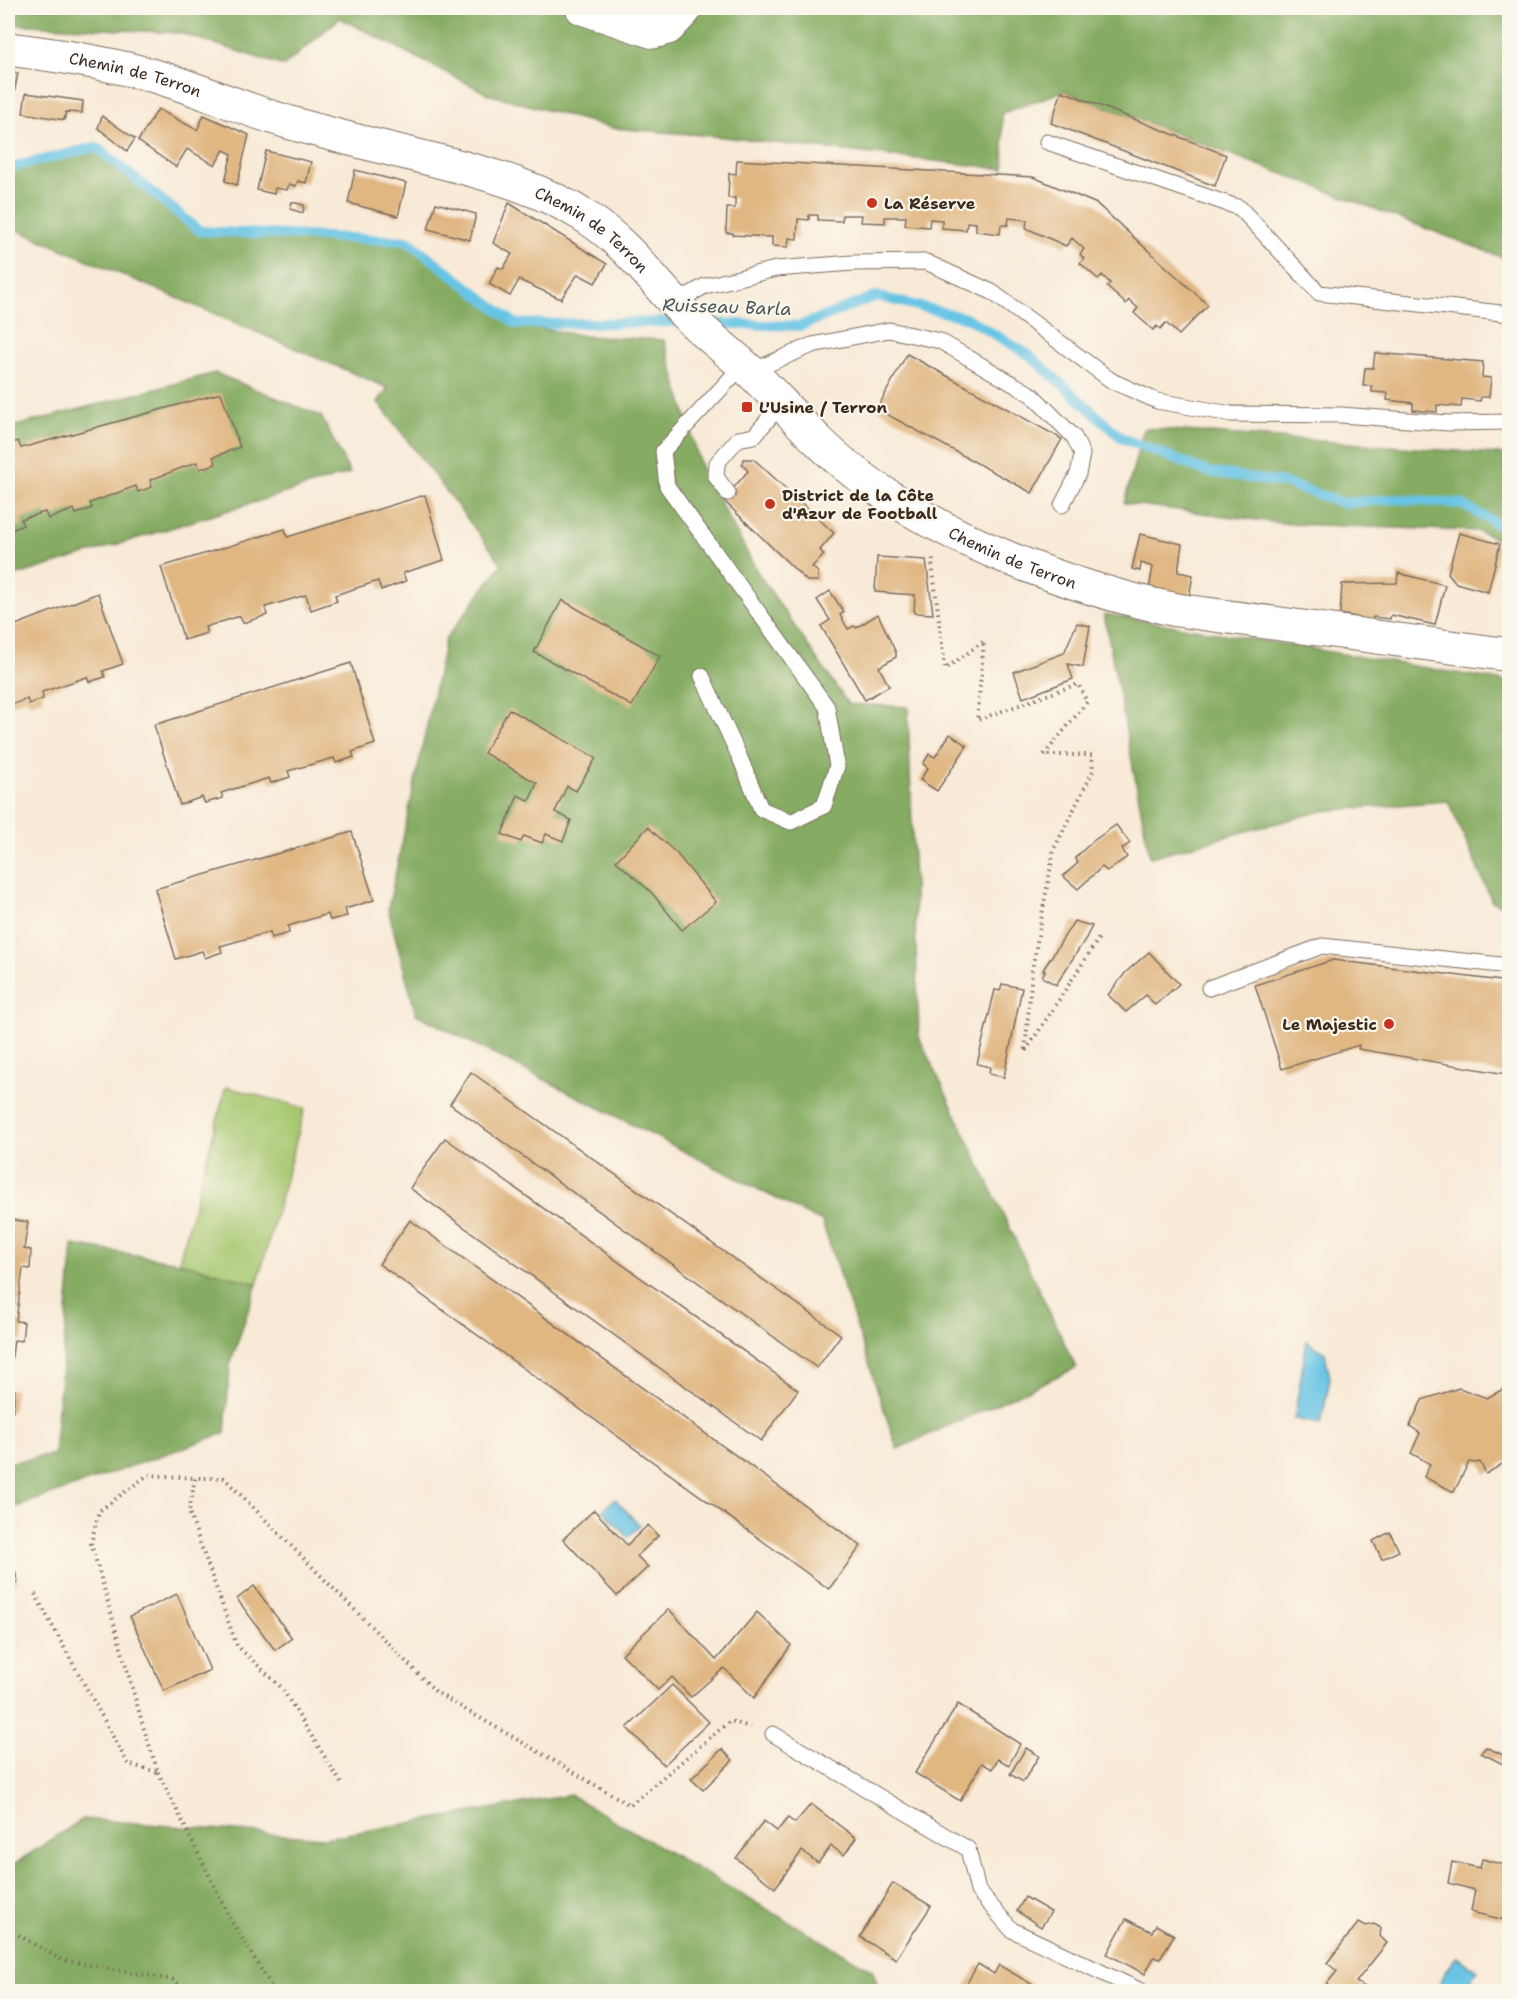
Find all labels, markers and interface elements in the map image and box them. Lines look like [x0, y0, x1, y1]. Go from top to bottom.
street label: Chemin de Terron [68, 47, 205, 102]
street label: Chemin de Terron [532, 182, 653, 277]
place label: La Réserve [884, 193, 976, 214]
marker: La Réserve [865, 196, 879, 210]
water label: Ruisseau Barla [662, 293, 792, 321]
place label: L'Usine / Terron [759, 397, 887, 418]
marker: L'Usine / Terron [740, 400, 754, 414]
place label: District de la Côte d'Azur de Football [782, 485, 938, 524]
marker: District de la Côte d'Azur de Football [763, 497, 777, 511]
street label: Chemin de Terron [945, 522, 1079, 593]
place label: Le Majestic [1282, 1014, 1377, 1035]
marker: Le Majestic [1382, 1017, 1396, 1031]

